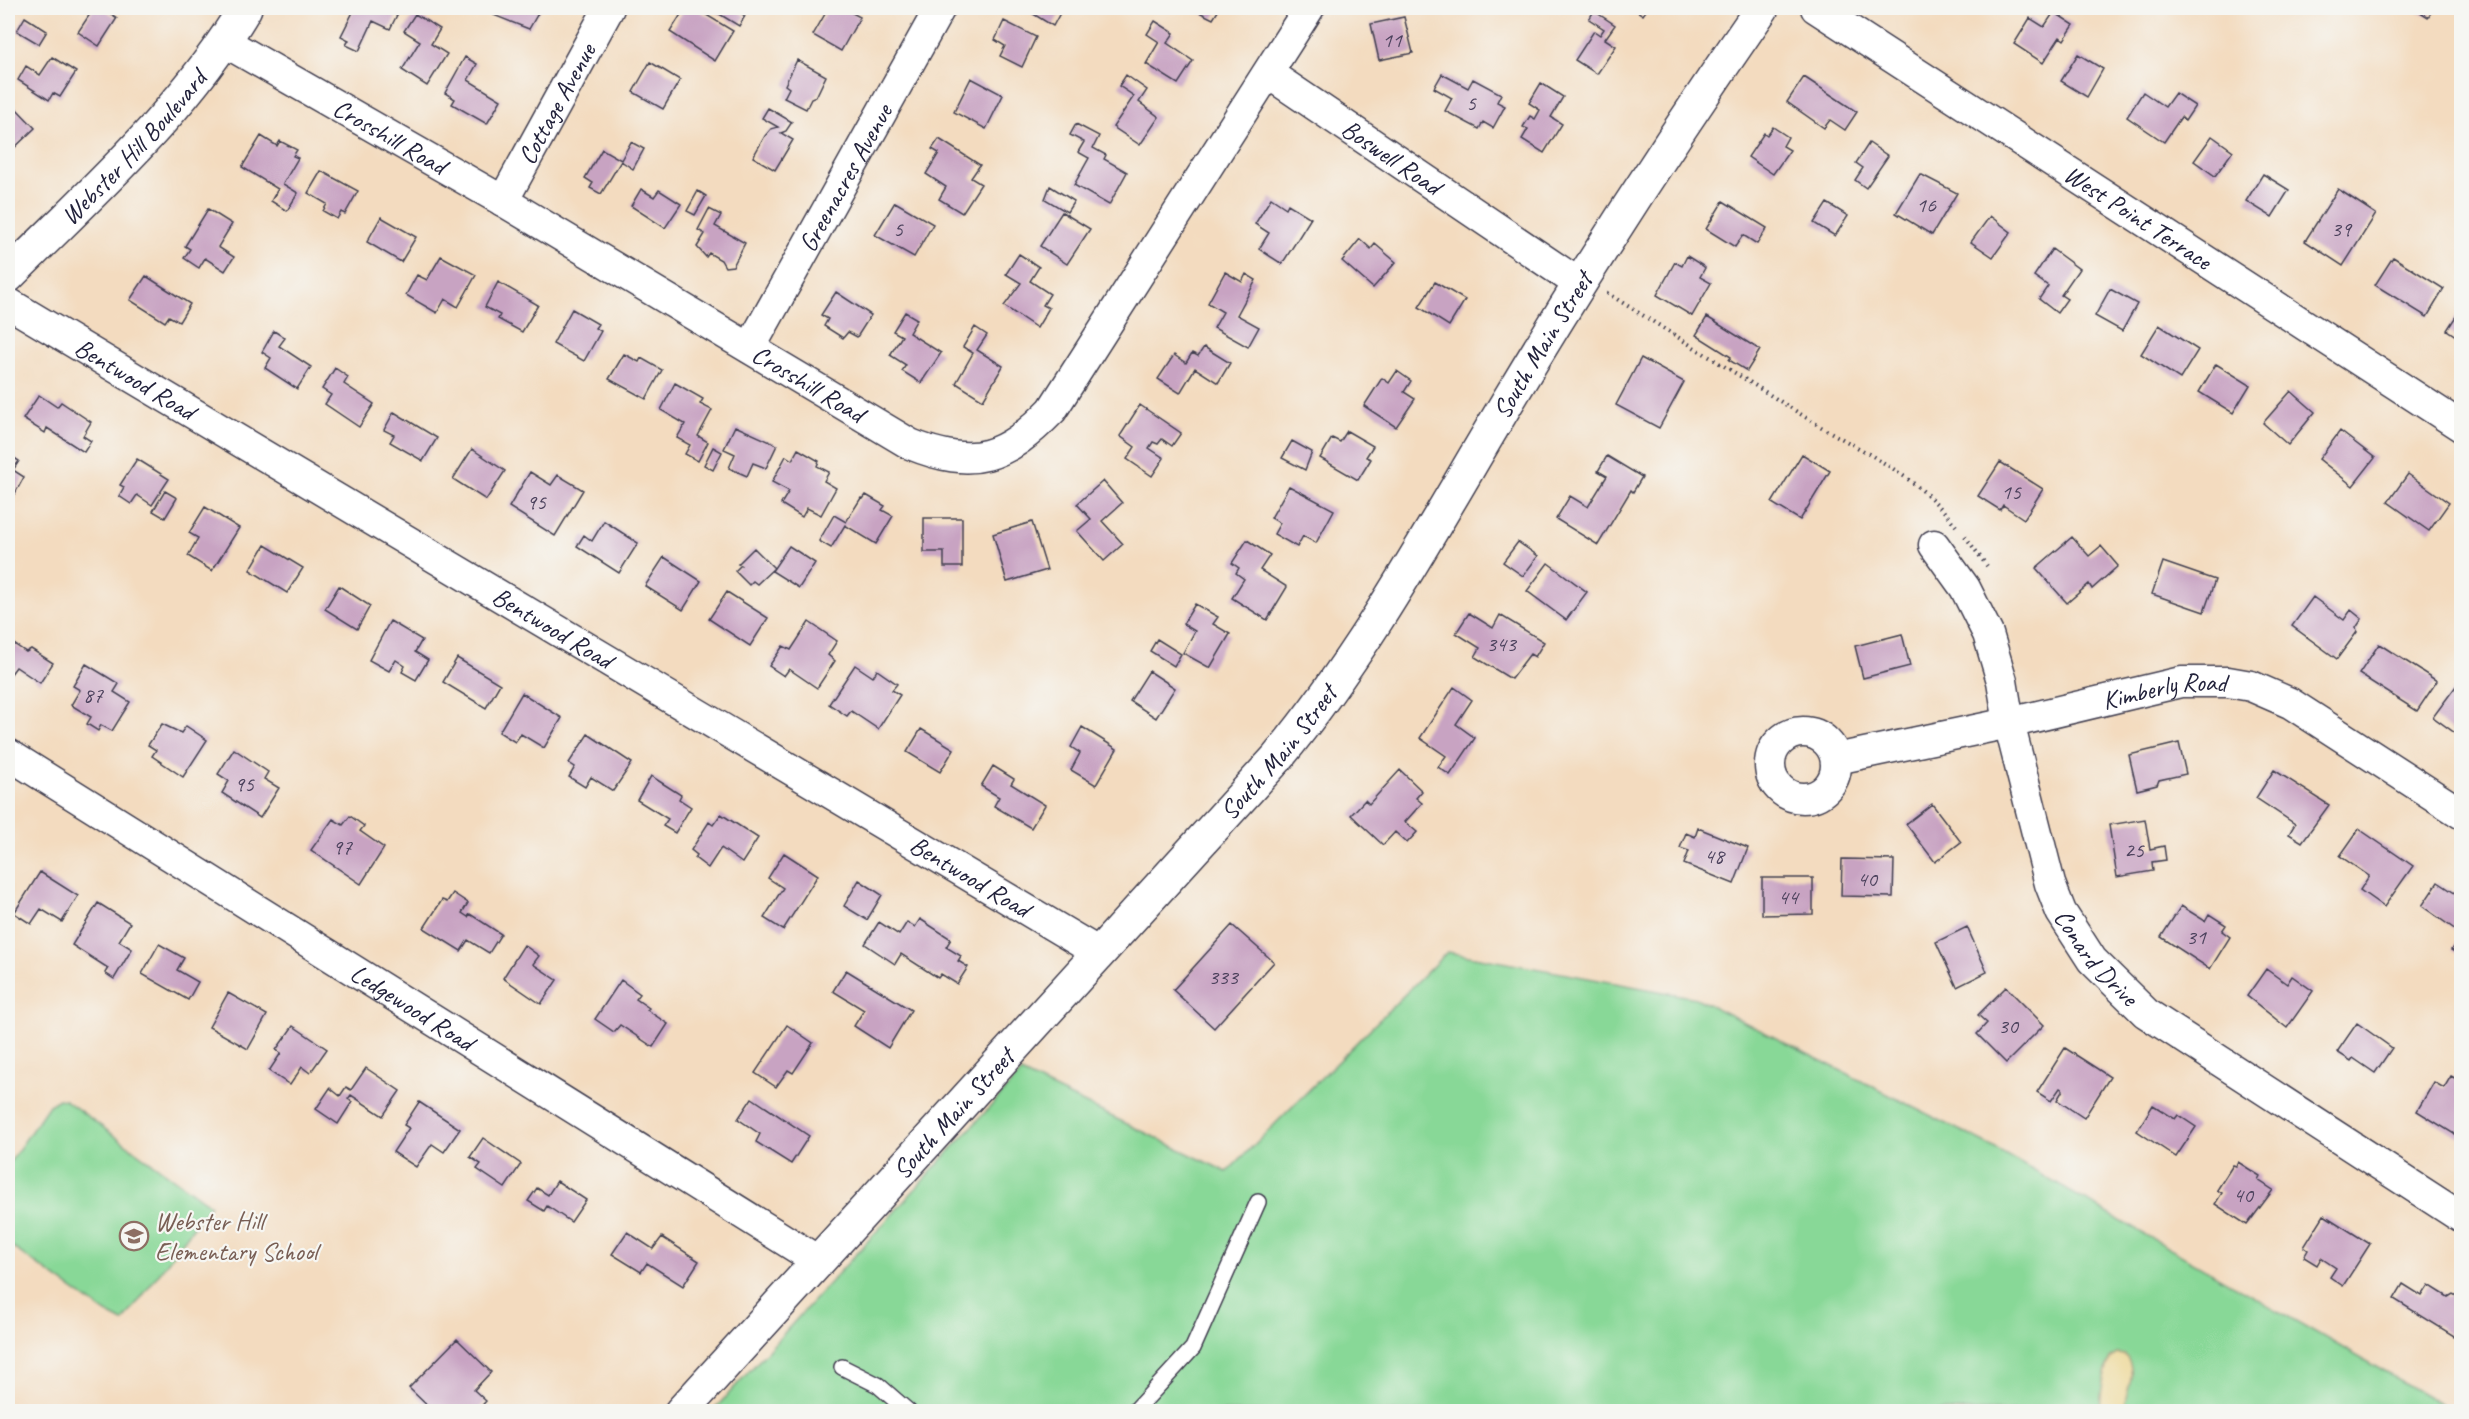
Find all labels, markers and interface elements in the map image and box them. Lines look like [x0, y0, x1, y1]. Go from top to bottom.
house number: 11 [1382, 26, 1403, 54]
street label: Cottage Avenue [510, 36, 604, 170]
street label: Webster Hill Boulevard [54, 60, 216, 232]
house number: 5 [1466, 89, 1477, 117]
street label: Crosshill Road [327, 91, 455, 184]
street label: Greenacres Avenue [791, 96, 901, 258]
street label: Boswell Road [1335, 112, 1451, 205]
street label: West Point Terrace [2058, 158, 2219, 278]
house number: 16 [1916, 191, 1937, 219]
house number: 5 [893, 215, 904, 243]
house number: 39 [2331, 215, 2353, 243]
street label: South Main Street [1485, 263, 1602, 425]
street label: Bentwood Road [69, 331, 204, 430]
street label: Crosshill Road [746, 338, 874, 432]
house number: 15 [2001, 478, 2022, 506]
house number: 95 [526, 488, 547, 516]
street label: Bentwood Road [486, 579, 622, 678]
house number: 343 [1486, 630, 1518, 658]
street label: Kimberly Road [2099, 666, 2230, 717]
street label: South Main Street [1213, 676, 1346, 827]
house number: 87 [83, 681, 104, 709]
house number: 95 [234, 770, 255, 798]
street label: Bentwood Road [904, 828, 1039, 927]
house number: 97 [332, 833, 353, 861]
house number: 25 [2124, 836, 2145, 864]
house number: 48 [1704, 842, 1726, 870]
house number: 40 [1857, 865, 1879, 893]
house number: 44 [1778, 883, 1800, 911]
street label: Conard Drive [2047, 903, 2147, 1015]
house number: 31 [2186, 923, 2207, 951]
street label: Ledgewood Road [344, 956, 483, 1061]
house number: 333 [1208, 963, 1240, 991]
house number: 30 [1998, 1012, 2020, 1040]
street label: South Main Street [885, 1039, 1024, 1186]
house number: 40 [2233, 1181, 2255, 1209]
place label: Webster Hill Elementary School [155, 1205, 322, 1268]
school or university icon: Webster Hill Elementary School [118, 1220, 150, 1252]

